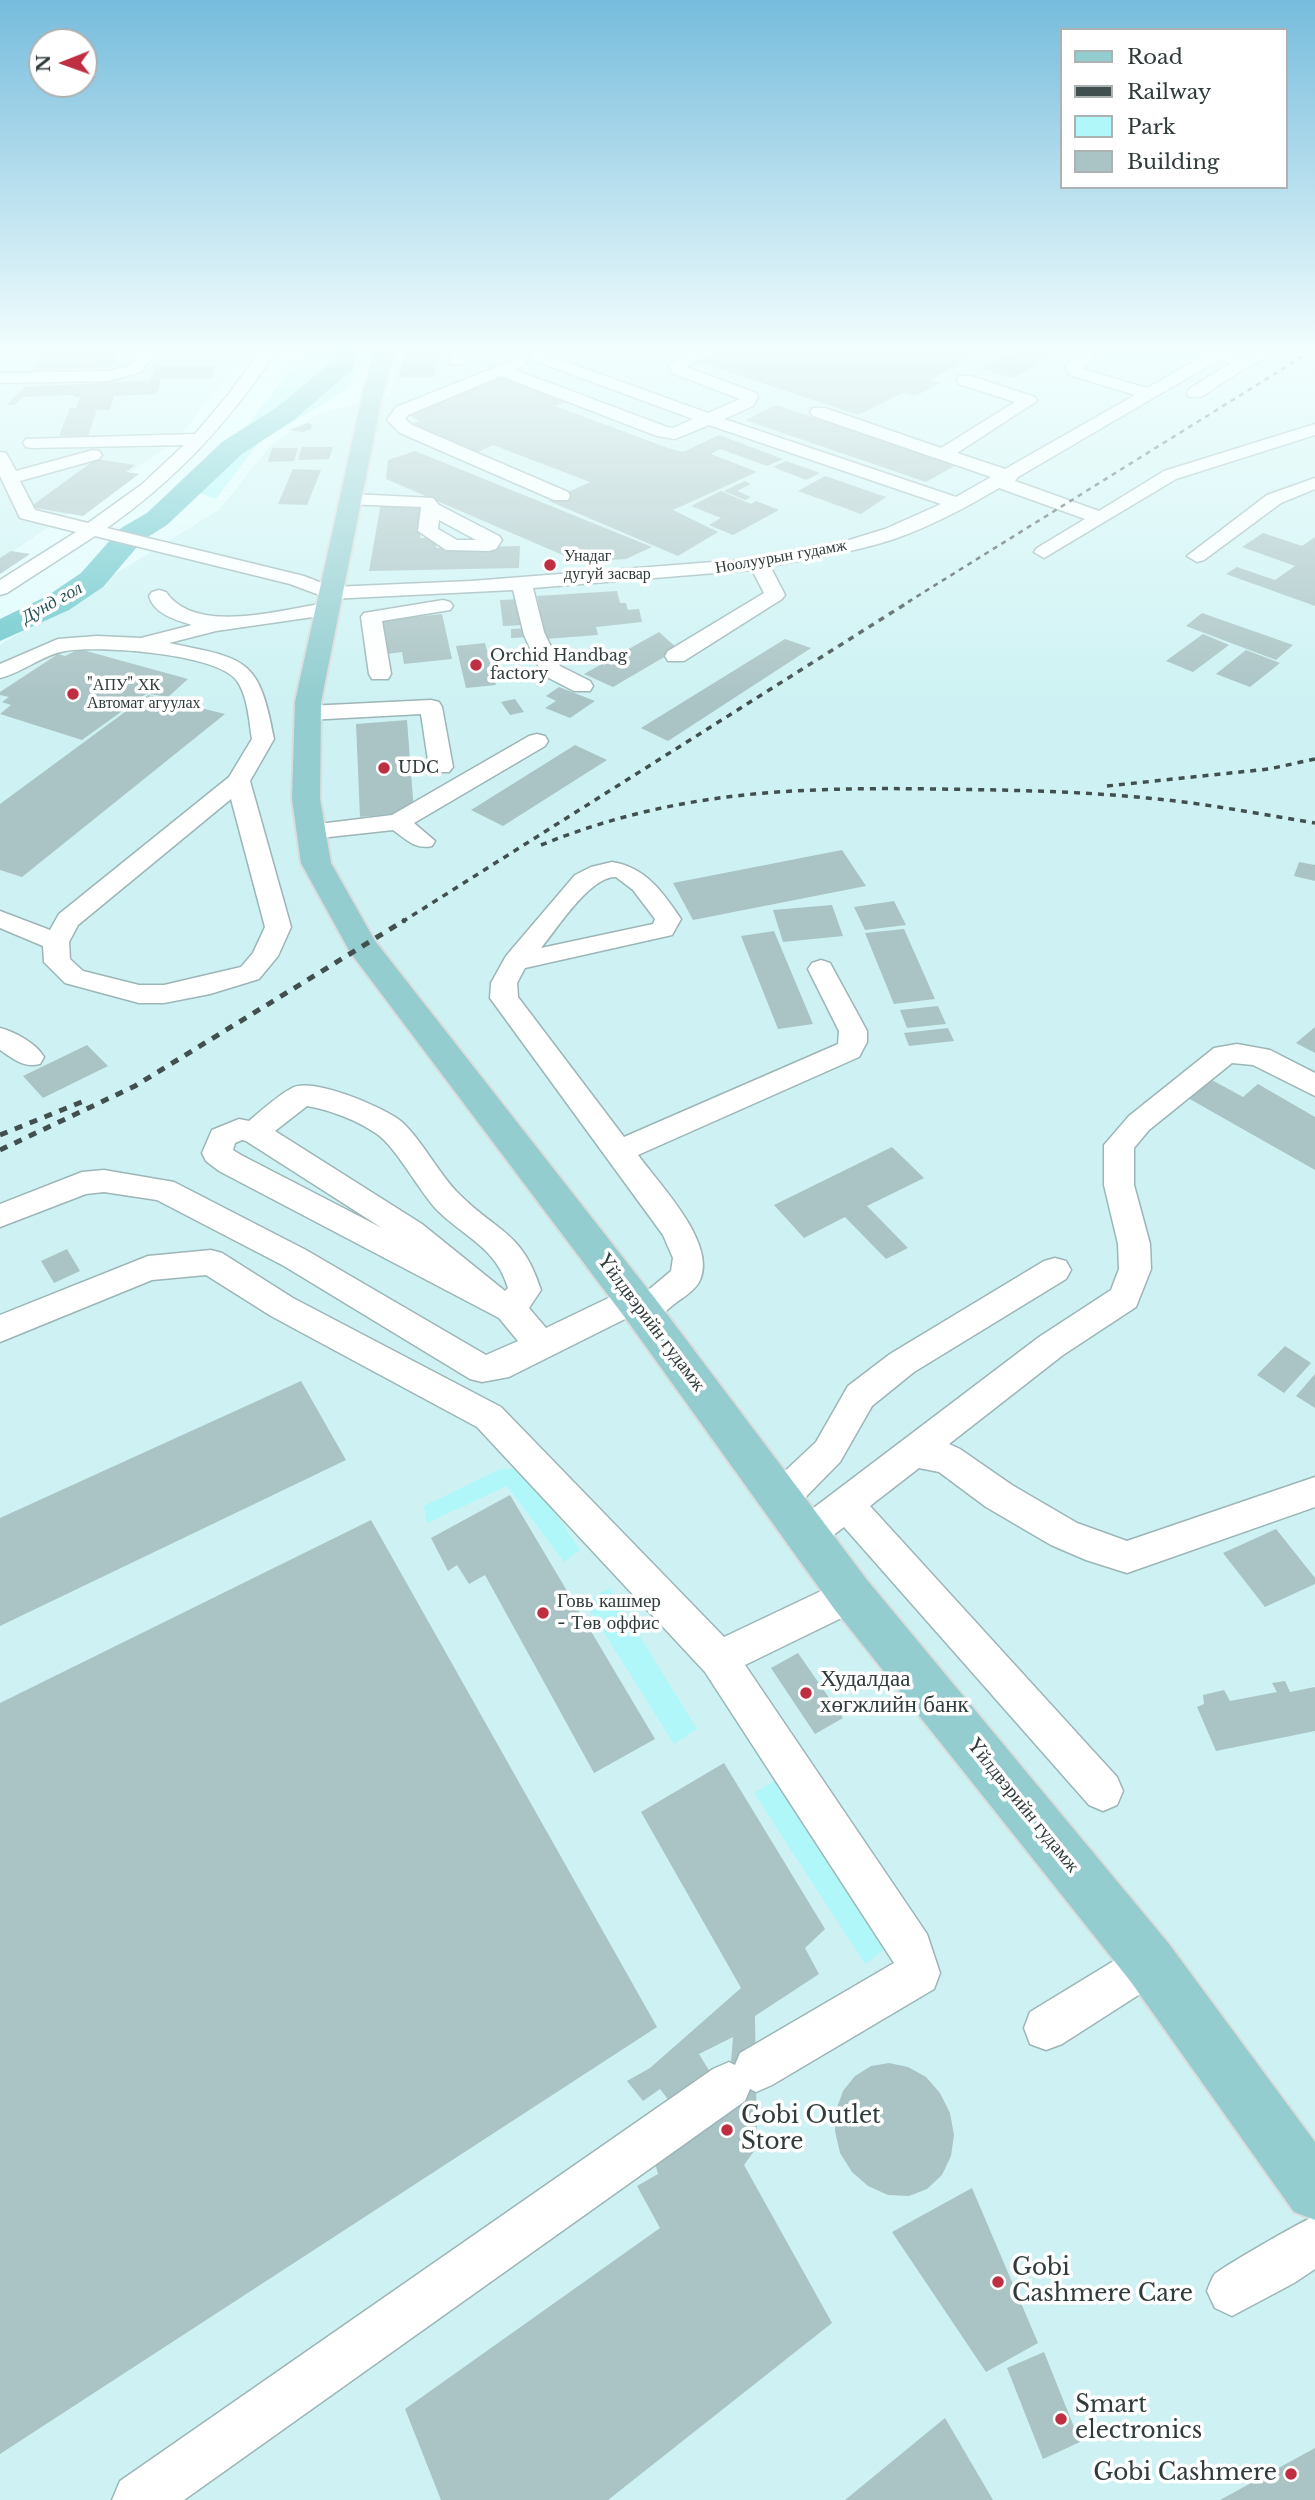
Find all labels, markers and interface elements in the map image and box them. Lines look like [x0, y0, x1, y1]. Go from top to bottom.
north arrow [28, 28, 98, 98]
legend [1060, 28, 1287, 189]
text: Road [1127, 44, 1183, 70]
text: N [32, 54, 55, 72]
text: Railway [1127, 79, 1211, 105]
text: Park [1127, 114, 1176, 140]
text: Building [1127, 149, 1219, 175]
street label: Ноолуурын гудамж [714, 536, 848, 578]
place label: Унадаг дугуй засвар [564, 546, 651, 584]
marker: Унадаг дугуй засвар [542, 557, 558, 573]
water label: Дунд гол [18, 578, 86, 628]
place label: Orchid Handbag factory [490, 646, 627, 684]
marker: Orchid Handbag factory [468, 657, 484, 673]
place label: "АПУ" ХК Автомат агуулах [87, 675, 201, 713]
marker: "АПУ" ХК Автомат агуулах [65, 686, 81, 702]
place label: UDC [398, 758, 439, 778]
marker: UDC [376, 760, 392, 776]
street label: Yйлдвэрийн гудамж [592, 1250, 710, 1396]
place label: Говь кашмер - Төв оффис [557, 1591, 661, 1635]
marker: Говь кашмер - Төв оффис [535, 1605, 551, 1621]
place label: Худалдаа хөгжлийн банк [820, 1666, 969, 1720]
marker: Худалдаа хөгжлийн банк [798, 1685, 814, 1701]
street label: Yйлдвэрийн гудамж [962, 1735, 1084, 1877]
place label: Gobi Outlet Store [741, 2103, 881, 2157]
marker: Gobi Outlet Store [719, 2122, 735, 2138]
place label: Gobi Cashmere Care [1012, 2255, 1193, 2309]
marker: Gobi Cashmere Care [990, 2274, 1006, 2290]
place label: Smart electronics [1075, 2392, 1202, 2446]
marker: Smart electronics [1053, 2411, 1069, 2427]
place label: Gobi Cashmere [1093, 2460, 1277, 2488]
marker: Gobi Cashmere [1283, 2466, 1299, 2482]

